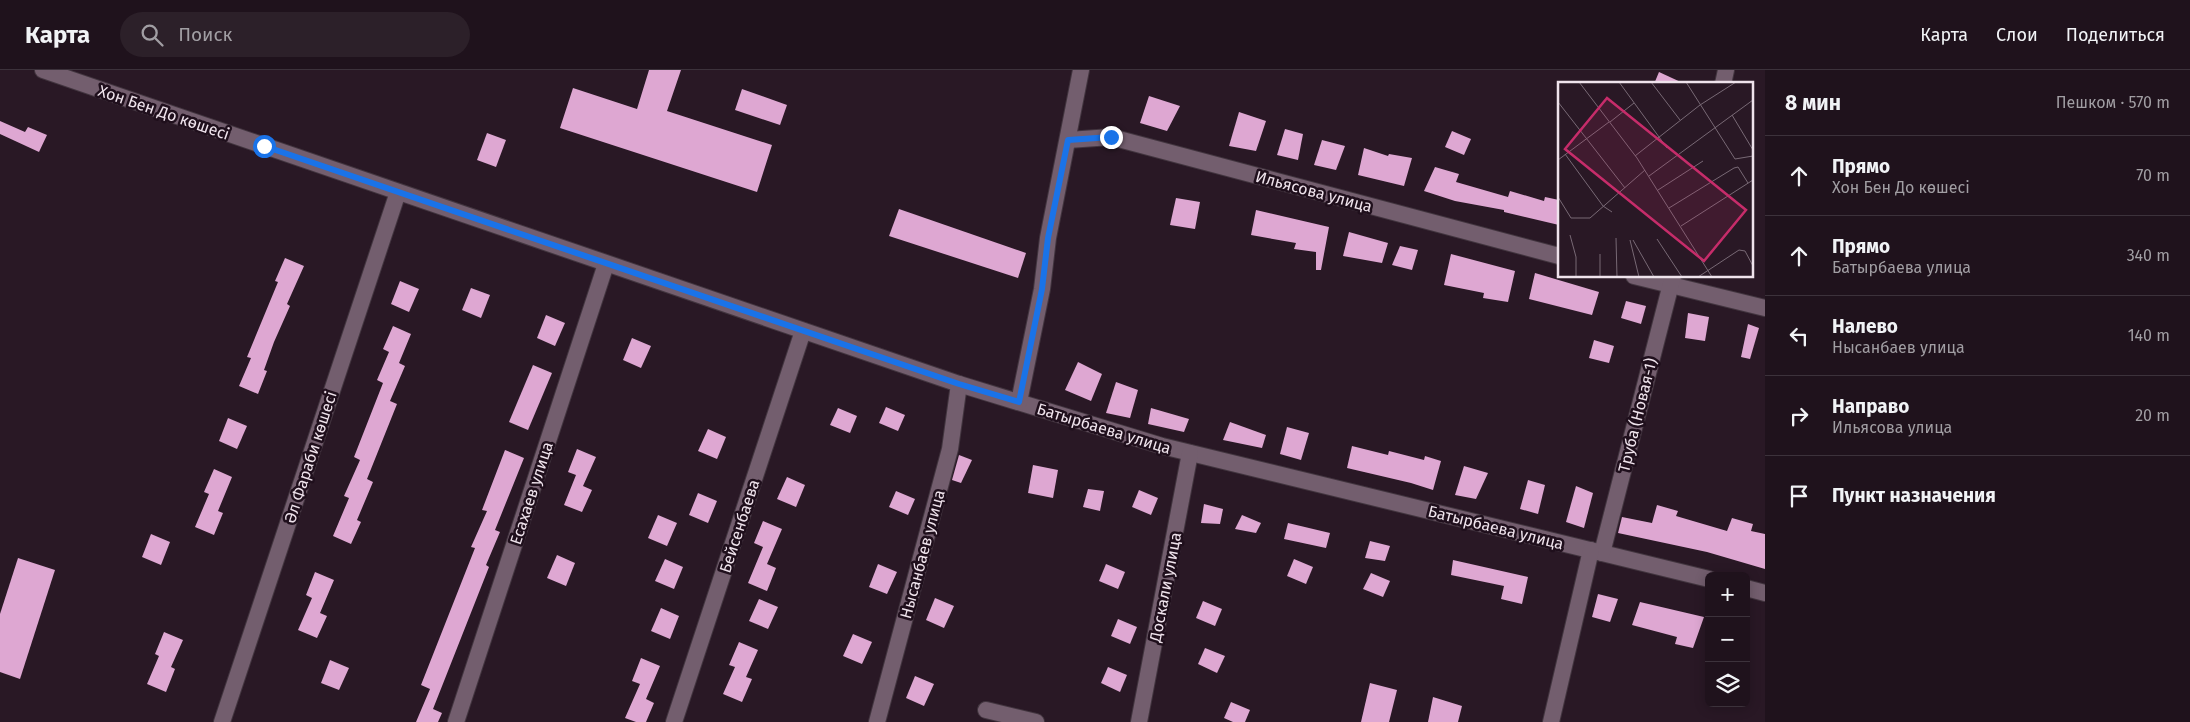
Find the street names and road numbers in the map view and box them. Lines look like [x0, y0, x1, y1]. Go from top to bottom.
street label: Хон Бен До көшесі [96, 81, 232, 144]
street label: Ильясова улица [1253, 167, 1374, 216]
street label: Труба (Новая-1) [1614, 356, 1661, 474]
street label: Әл Фараби көшесі [280, 389, 341, 526]
street label: Батырбаева улица [1035, 399, 1173, 458]
street label: Есахаев улица [506, 439, 557, 547]
street label: Бейсенбаева [715, 477, 764, 575]
street label: Нысанбаев улица [896, 488, 949, 621]
street label: Батырбаева улица [1426, 501, 1566, 554]
street label: Доскали улица [1145, 531, 1185, 644]

